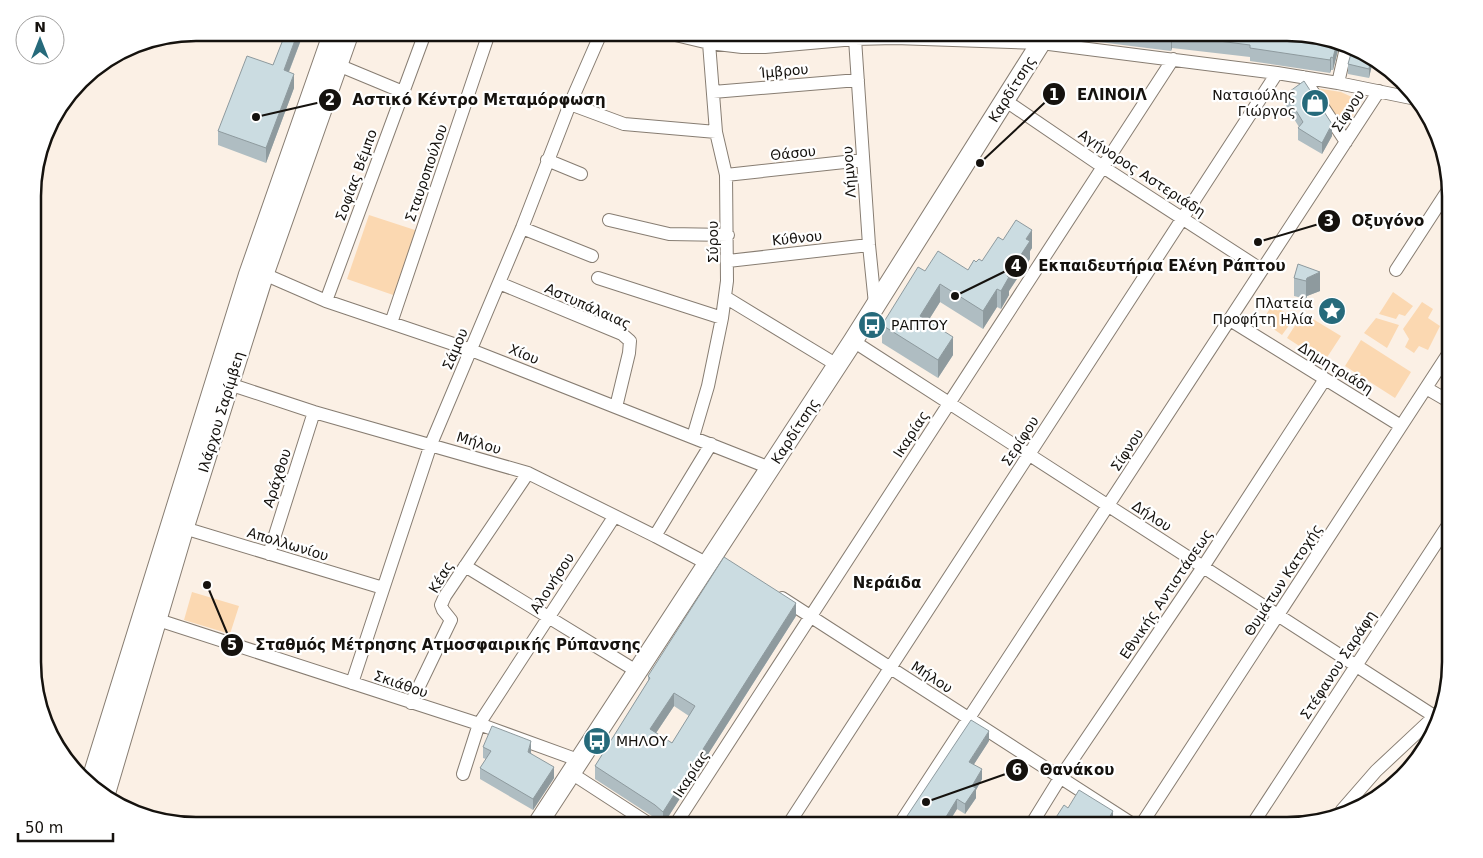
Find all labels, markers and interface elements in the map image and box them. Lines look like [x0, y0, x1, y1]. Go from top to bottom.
north arrow [15, 15, 65, 65]
text: N [34, 19, 46, 35]
street label: Καρδίτσης [985, 53, 1039, 125]
street label: Ίμβρου [758, 61, 809, 81]
callout: ΕΛΙΝΟΙΛ [1042, 79, 1156, 109]
callout: Αστικό Κέντρο Μεταμόρφωση [317, 85, 615, 115]
text: 1 [1049, 86, 1059, 104]
text: ΕΛΙΝΟΙΛ [1077, 86, 1147, 104]
place label: Νατσιούλης Γιώργος [1212, 87, 1296, 119]
street label: Σίφνου [1328, 87, 1368, 135]
shop icon: Νατσιούλης Γιώργος [1300, 88, 1330, 118]
text: 2 [325, 91, 335, 109]
text: Αστικό Κέντρο Μεταμόρφωση [352, 91, 606, 109]
street label: Σταυροπούλου [402, 122, 450, 224]
street label: Αγήνορος Αστεριάδη [1076, 126, 1208, 220]
street label: Σοφίας Βέμπο [332, 127, 380, 223]
street label: Θάσου [769, 143, 817, 163]
street label: Λήμνου [839, 146, 859, 198]
callout: Οξυγόνο [1316, 206, 1434, 236]
text: 3 [1324, 212, 1334, 230]
text: Οξυγόνο [1352, 212, 1424, 230]
street label: Σύρου [705, 221, 721, 263]
street label: Κύθνου [771, 227, 823, 249]
callout: Εκπαιδευτήρια Ελένη Ράπτου [1003, 251, 1296, 281]
text: 4 [1011, 257, 1021, 275]
text: Εκπαιδευτήρια Ελένη Ράπτου [1038, 257, 1286, 275]
street label: Αστυπάλαιας [543, 280, 633, 332]
place label: Πλατεία Προφήτη Ηλία [1212, 295, 1313, 327]
place icon: Πλατεία Προφήτη Ηλία [1317, 296, 1347, 326]
bus stop icon: ΡΑΠΤΟΥ [857, 310, 887, 340]
place label: ΡΑΠΤΟΥ [891, 317, 948, 333]
street label: Σάμου [439, 326, 471, 372]
street label: Δημητριάδη [1296, 339, 1376, 397]
street label: Χίου [507, 341, 541, 367]
street label: Ιλάρχου Σαρίμβεη [195, 350, 247, 474]
street label: Καρδίτσης [768, 395, 822, 467]
street label: Ικαρίας [890, 408, 932, 460]
street label: Σερίφου [998, 413, 1042, 469]
street label: Σίφνου [1107, 426, 1147, 474]
street label: Μήλου [455, 429, 503, 457]
street label: Αράχθου [260, 447, 294, 509]
street label: Δήλου [1129, 497, 1175, 535]
street label: Θυμάτων Κατοχής [1241, 521, 1325, 639]
street label: Απολλωνίου [245, 524, 331, 564]
street label: Εθνικής Αντιστάσεως [1117, 526, 1215, 662]
street label: Αλονήσου [527, 550, 577, 616]
street label: Κέας [425, 558, 457, 596]
district label: Νεράιδα [853, 574, 921, 592]
street label: Στέφανου Σαράφη [1297, 608, 1379, 722]
callout: Σταθμός Μέτρησης Ατμοσφαιρικής Ρύπανσης [220, 630, 650, 660]
text: 5 [227, 636, 237, 654]
text: Σταθμός Μέτρησης Ατμοσφαιρικής Ρύπανσης [255, 636, 641, 654]
street label: Μήλου [908, 658, 956, 696]
street label: Σκιάθου [372, 667, 430, 701]
bus stop icon: ΜΗΛΟΥ [582, 726, 612, 756]
place label: ΜΗΛΟΥ [616, 733, 668, 749]
street label: Ικαρίας [670, 748, 712, 800]
callout: Θανάκου [1004, 755, 1124, 785]
text: 6 [1012, 761, 1022, 779]
text: Θανάκου [1040, 761, 1114, 779]
scale bar [18, 810, 112, 842]
text: 50 m [25, 819, 63, 837]

